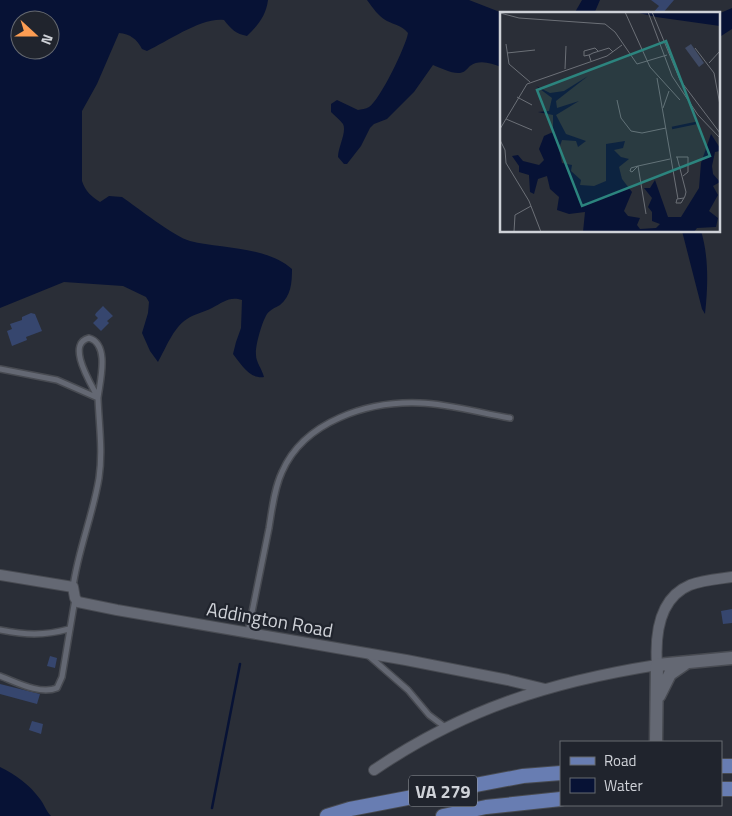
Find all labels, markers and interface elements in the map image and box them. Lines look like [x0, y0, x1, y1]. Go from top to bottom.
north arrow [10, 10, 60, 60]
inset map [500, 12, 720, 232]
text: N [36, 32, 59, 48]
street label: Addington Road [205, 594, 335, 644]
legend [560, 741, 722, 806]
text: Road [604, 749, 636, 772]
text: Water [604, 774, 643, 797]
road number: VA 279 [409, 776, 477, 806]

